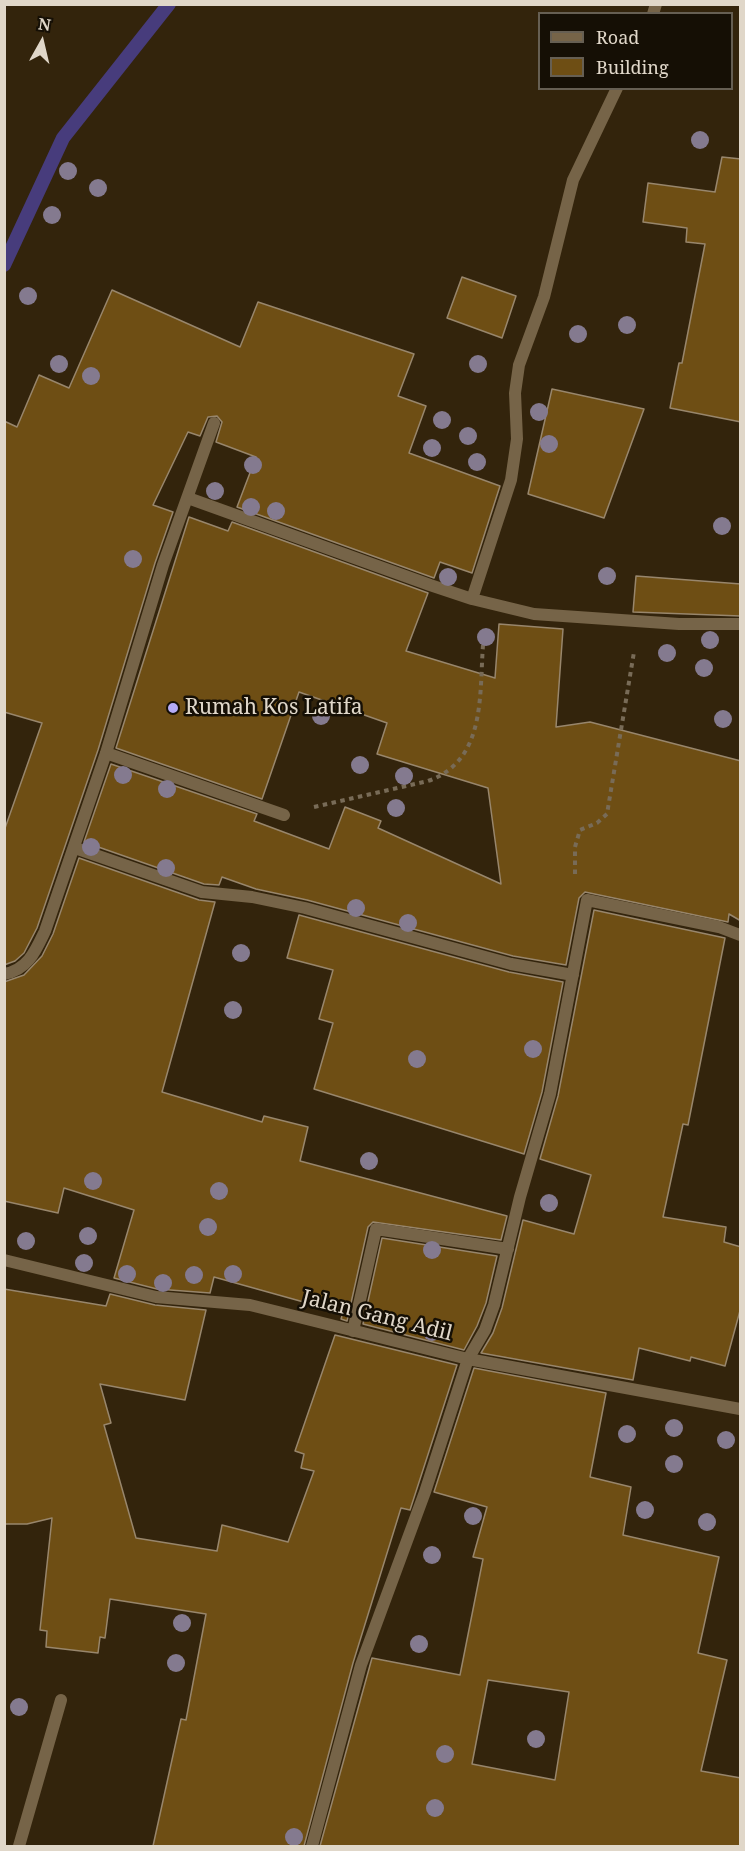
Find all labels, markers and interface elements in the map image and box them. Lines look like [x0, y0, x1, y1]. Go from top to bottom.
north arrow [12, 12, 72, 72]
text: N [37, 12, 52, 36]
legend [538, 12, 733, 90]
text: Road [596, 25, 639, 49]
text: Building [596, 55, 669, 79]
place label: Rumah Kos Latifa [185, 695, 362, 721]
marker: Rumah Kos Latifa [166, 701, 180, 715]
street label: Jalan Gang Adil [299, 1285, 455, 1347]

